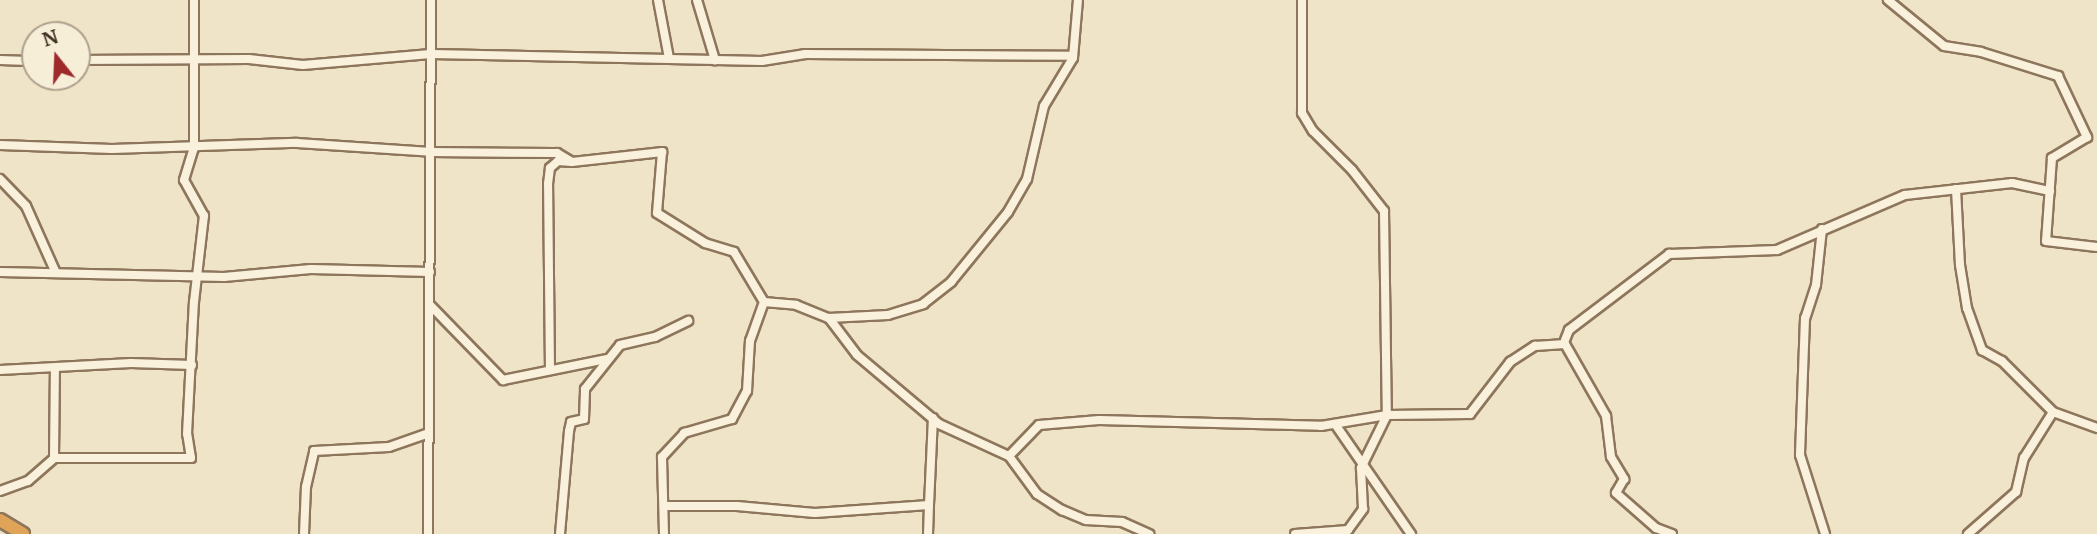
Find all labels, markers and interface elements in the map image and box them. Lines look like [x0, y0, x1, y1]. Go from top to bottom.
north arrow [21, 21, 91, 91]
text: N [39, 24, 61, 52]

